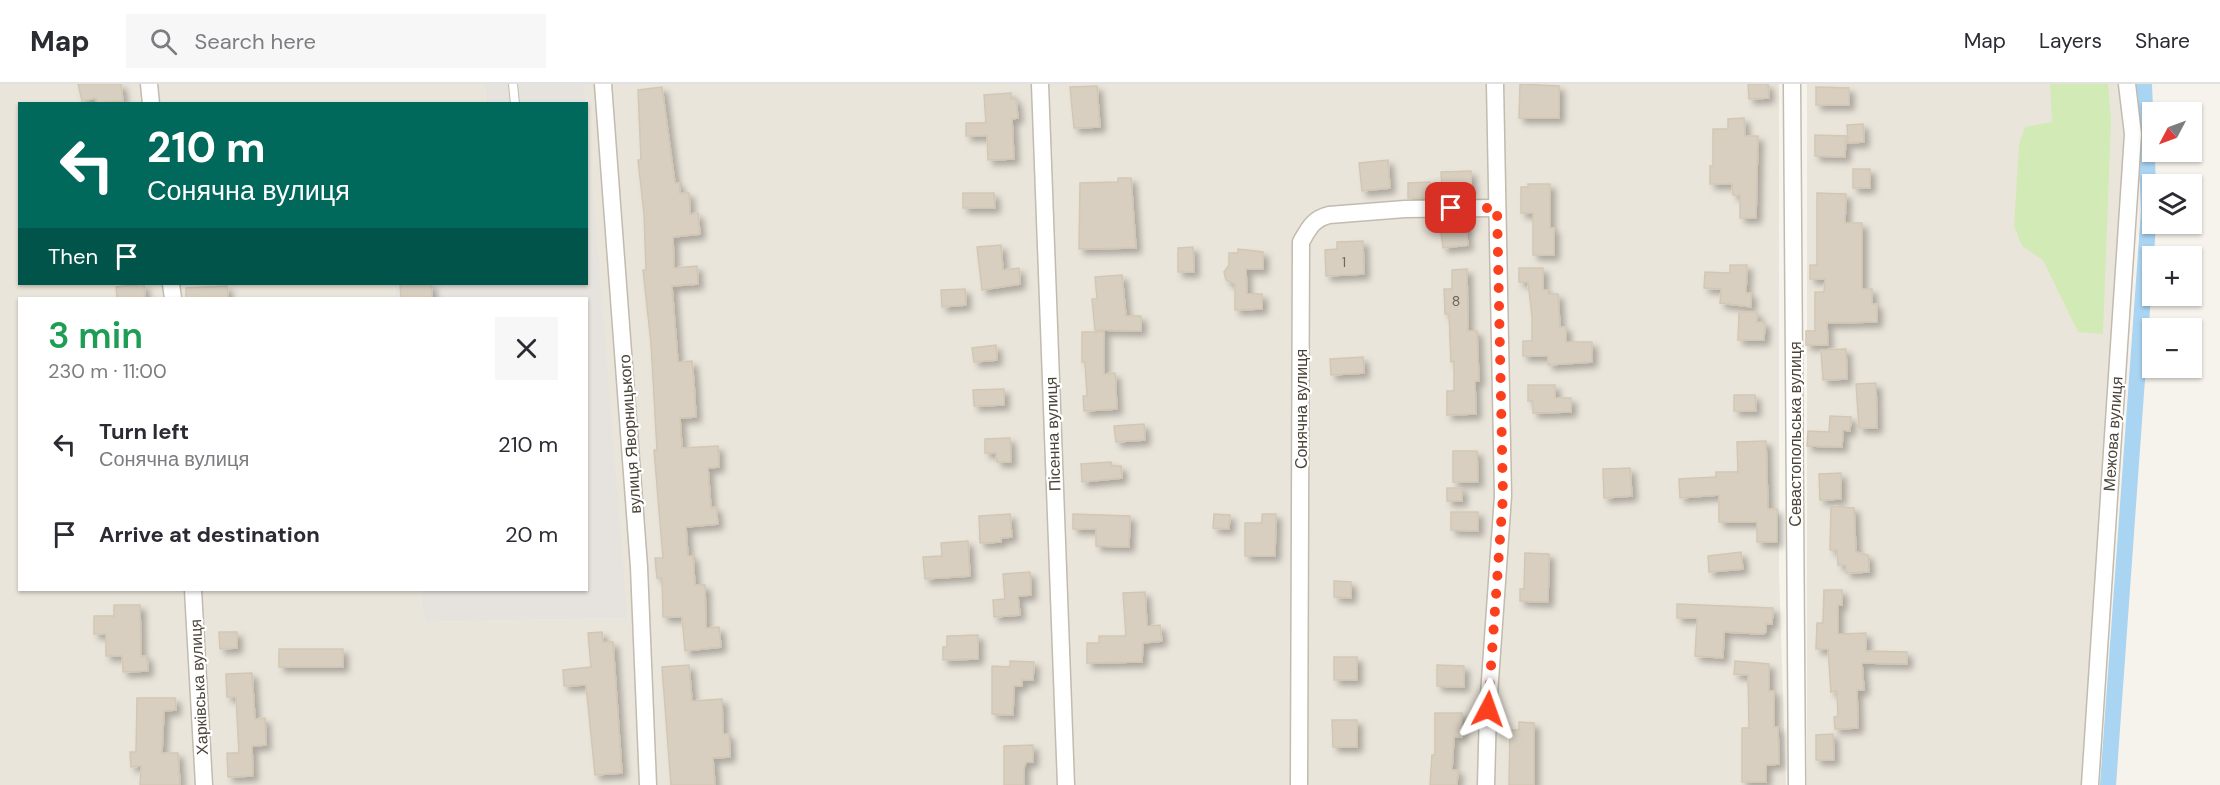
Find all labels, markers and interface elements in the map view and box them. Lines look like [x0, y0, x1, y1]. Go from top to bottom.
search box [126, 14, 546, 68]
text: Map [30, 23, 90, 60]
icon: search [147, 25, 180, 58]
text: Search here [195, 27, 316, 56]
text: Map [1964, 27, 2006, 55]
text: Layers [2039, 27, 2102, 55]
text: Share [2135, 27, 2190, 55]
north arrow [2142, 102, 2202, 162]
map controls [2142, 102, 2202, 378]
text: 210 m [147, 120, 265, 175]
icon: left [48, 126, 126, 204]
text: Сонячна вулиця [147, 173, 350, 208]
button: layers [2142, 174, 2202, 234]
pin [1425, 182, 1476, 233]
icon: arrive [1434, 191, 1467, 224]
icon: arrive [110, 240, 143, 273]
text: Then [48, 242, 98, 271]
button: + [2142, 246, 2202, 306]
house number: 1 [1342, 253, 1346, 271]
house number: 8 [1452, 292, 1460, 310]
text: 3 min [48, 312, 143, 359]
button: close [495, 317, 558, 380]
button: − [2142, 318, 2202, 378]
street label: Севастопольська вулиця [1785, 341, 1806, 527]
street label: Сонячна вулиця [1291, 349, 1312, 469]
street label: вулиця Яворницького [614, 354, 646, 514]
text: 230 m · 11:00 [48, 358, 167, 384]
street label: Пісенна вулиця [1041, 376, 1065, 492]
street label: Межова вулиця [2099, 376, 2127, 492]
text: Turn left [99, 417, 189, 446]
icon: left [48, 428, 81, 461]
text: 210 m [498, 430, 558, 459]
text: Сонячна вулиця [99, 446, 249, 472]
icon: arrive [48, 518, 81, 551]
text: Arrive at destination [99, 520, 320, 549]
text: 20 m [505, 520, 558, 549]
street label: Харківська вулиця [185, 618, 213, 756]
position arrow [1456, 677, 1520, 741]

